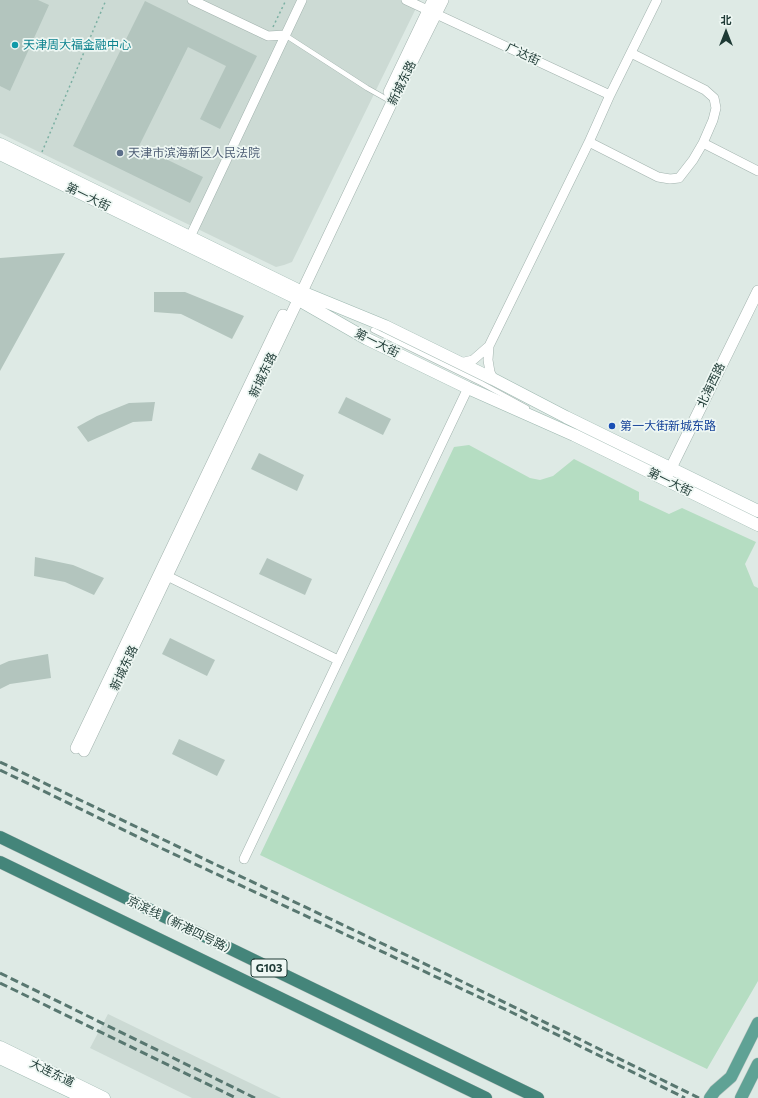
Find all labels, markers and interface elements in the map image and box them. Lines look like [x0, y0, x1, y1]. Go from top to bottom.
north arrow [706, 12, 746, 52]
text: 北 [721, 13, 732, 26]
place label: 天津周大福金融中心 [23, 38, 131, 52]
marker: 天津周大福金融中心 [10, 40, 20, 50]
street label: 广达街 [504, 40, 542, 68]
street label: 新城东路 [385, 58, 419, 108]
place label: 天津市滨海新区人民法院 [128, 146, 260, 160]
marker: 天津市滨海新区人民法院 [115, 148, 125, 158]
street label: 第一大街 [63, 180, 113, 214]
street label: 第一大街 [352, 326, 402, 360]
street label: 新城东路 [246, 350, 280, 400]
street label: 北海西路 [694, 360, 728, 410]
place label: 第一大街新城东路 [620, 419, 716, 433]
marker: 第一大街新城东路 [607, 421, 617, 431]
street label: 第一大街 [645, 465, 695, 499]
street label: 新城东路 [107, 643, 141, 693]
street label: 京滨线（新港四号路） [125, 893, 239, 959]
road number: G103 [251, 959, 287, 977]
street label: 大连东道 [27, 1056, 77, 1090]

